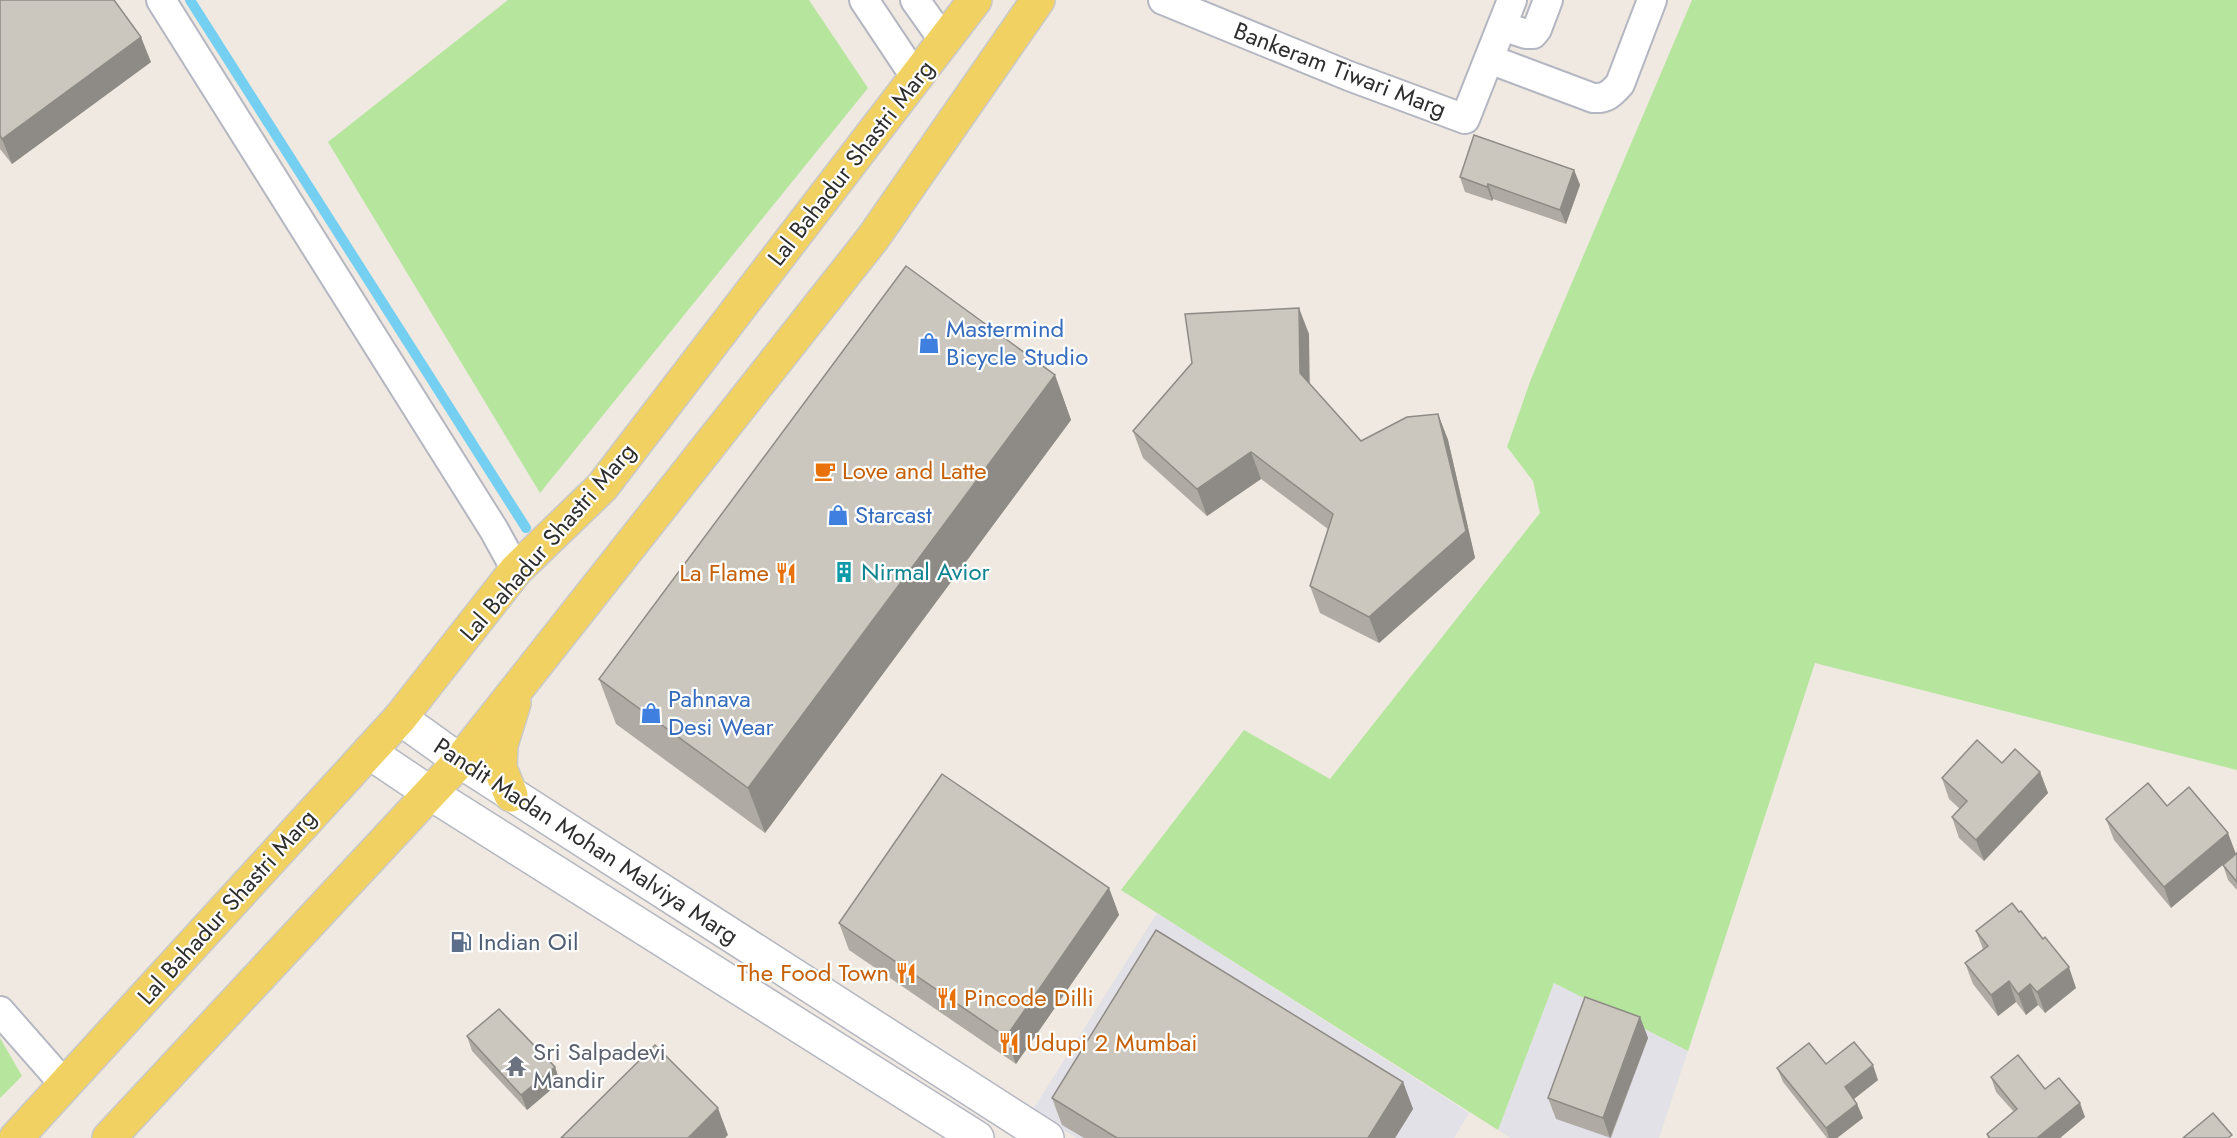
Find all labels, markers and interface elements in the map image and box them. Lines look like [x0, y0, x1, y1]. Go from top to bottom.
street label: Bankeram Tiwari Marg [1229, 13, 1452, 126]
street label: Lal Bahadur Shastri Marg [759, 52, 942, 273]
place label: Mastermind Bicycle Studio [946, 311, 1088, 374]
shop icon: Mastermind Bicycle Studio [917, 331, 941, 355]
street label: Lal Bahadur Shastri Marg [451, 435, 644, 649]
place label: Love and Latte [842, 453, 987, 488]
cafe icon: Love and Latte [813, 459, 837, 483]
place label: Starcast [855, 497, 932, 532]
shop icon: Starcast [826, 503, 850, 527]
place label: Nirmal Avior [861, 554, 991, 589]
place label: La Flame [679, 555, 769, 590]
building icon: Nirmal Avior [832, 560, 856, 584]
restaurant icon: La Flame [774, 561, 798, 585]
place label: Pahnava Desi Wear [668, 681, 775, 744]
shop icon: Pahnava Desi Wear [639, 701, 663, 725]
street label: Pandit Madan Mohan Malviya Marg [427, 729, 746, 953]
street label: Lal Bahadur Shastri Marg [129, 801, 324, 1012]
place label: Indian Oil [478, 924, 578, 959]
fuel station icon: Indian Oil [449, 930, 473, 954]
place label: The Food Town [737, 955, 889, 990]
restaurant icon: The Food Town [894, 961, 918, 985]
place label: Pincode Dilli [964, 980, 1094, 1015]
restaurant icon: Pincode Dilli [935, 986, 959, 1010]
place label: Udupi 2 Mumbai [1026, 1025, 1198, 1060]
restaurant icon: Udupi 2 Mumbai [997, 1031, 1021, 1055]
place label: Sri Salpadevi Mandir [533, 1034, 666, 1097]
temple icon: Sri Salpadevi Mandir [504, 1054, 528, 1078]

